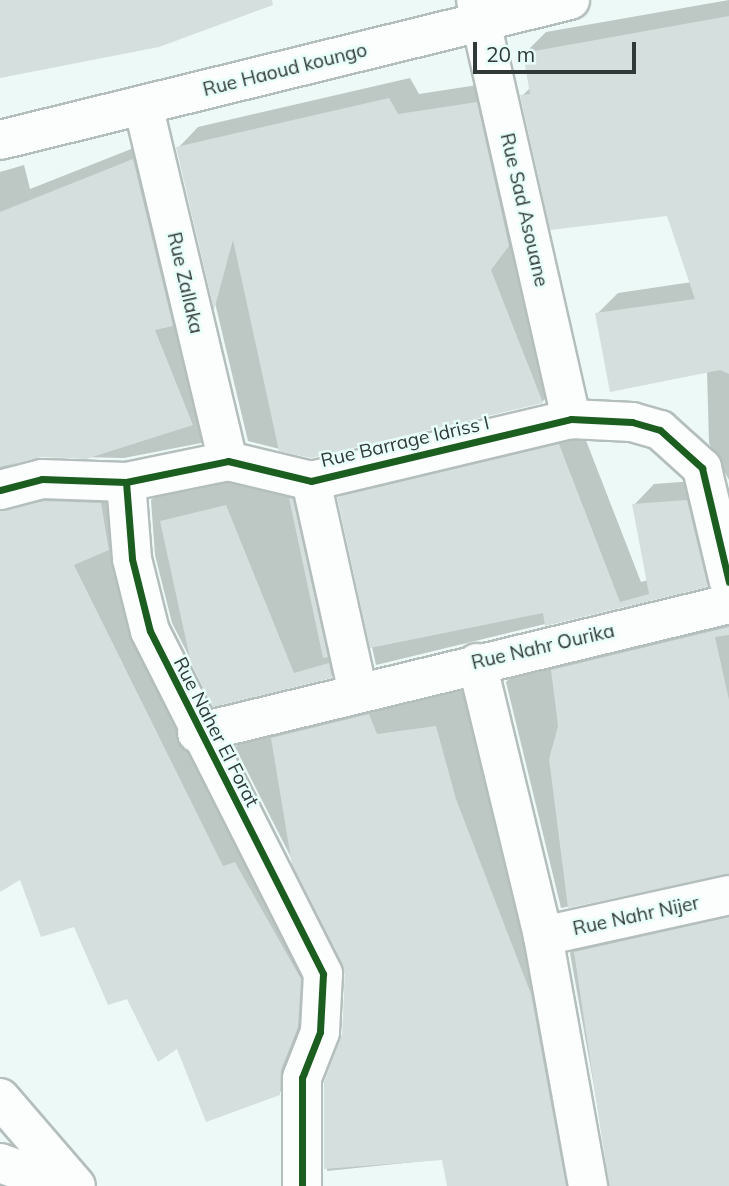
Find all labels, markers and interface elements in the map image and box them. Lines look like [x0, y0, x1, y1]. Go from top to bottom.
scale bar [477, 28, 640, 72]
street label: Rue Haoud koungo [201, 39, 369, 101]
text: 20 m [486, 41, 535, 67]
street label: Rue Sad Asouane [495, 131, 553, 289]
street label: Rue Zallaka [162, 230, 208, 336]
street label: Rue Barrage Idriss I [319, 412, 491, 472]
street label: Rue Nahr Ourika [469, 619, 617, 675]
street label: Rue Naher El Forat [168, 653, 264, 811]
street label: Rue Nahr Nijer [571, 891, 701, 941]

